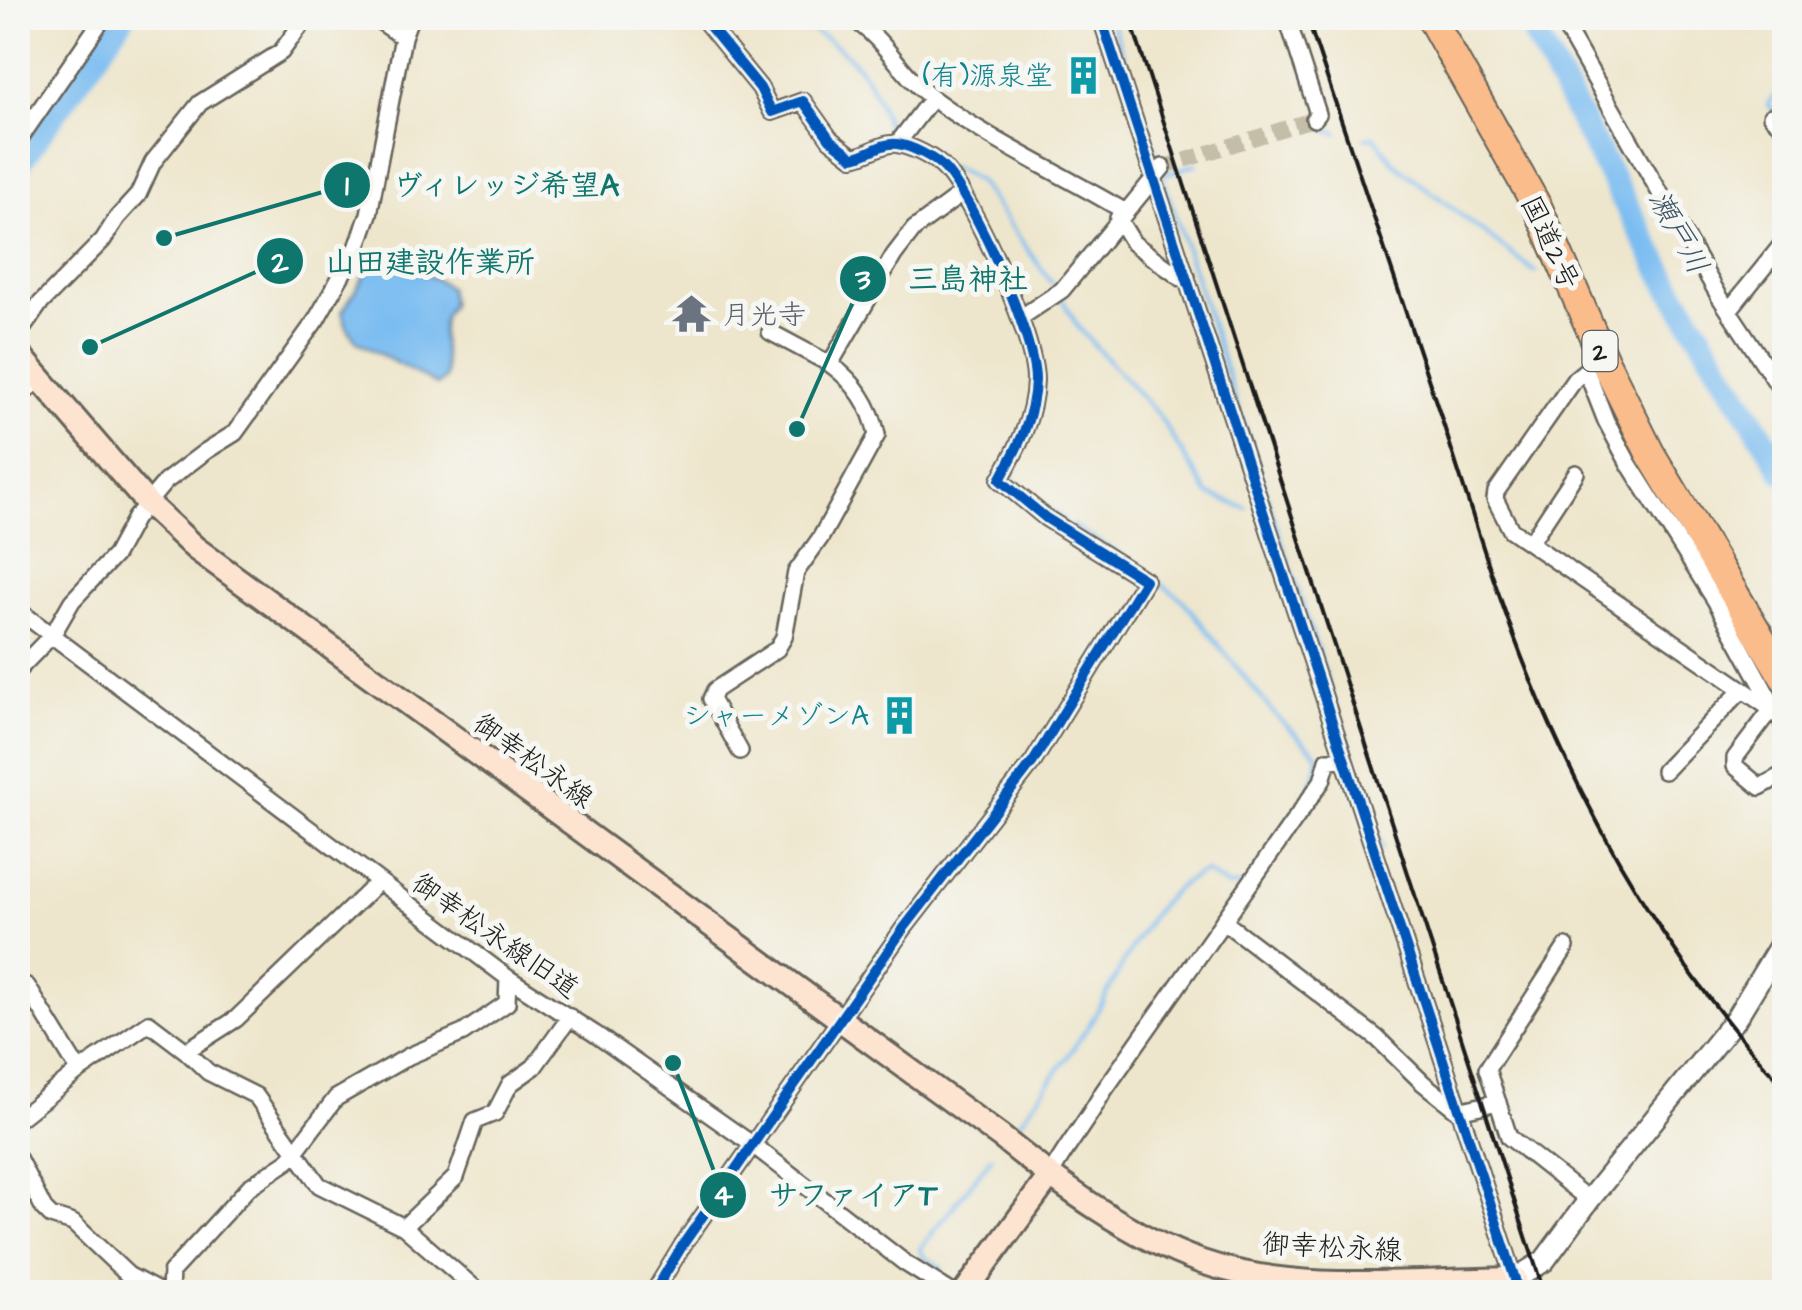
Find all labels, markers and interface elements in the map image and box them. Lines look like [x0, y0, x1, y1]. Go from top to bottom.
building icon: (有)源泉堂 [1062, 54, 1104, 96]
place label: (有)源泉堂 [923, 57, 1053, 96]
callout: ヴィレッジ希望A [322, 155, 641, 215]
text: 1 [345, 165, 349, 207]
text: ヴィレッジ希望A [393, 165, 620, 207]
water label: 瀬戸川 [1638, 183, 1718, 282]
street label: 国道2号 [1511, 189, 1588, 296]
callout: 山田建設作業所 [255, 231, 555, 291]
text: 2 [270, 242, 289, 284]
text: 山田建設作業所 [325, 242, 535, 284]
callout: 三島神社 [838, 249, 1048, 309]
text: 3 [854, 259, 871, 301]
text: 三島神社 [908, 259, 1028, 301]
temple icon: 月光寺 [671, 293, 713, 335]
place label: 月光寺 [722, 296, 806, 335]
road number: 2 [1582, 331, 1618, 371]
building icon: シャーメゾンA [878, 694, 920, 736]
place label: シャーメゾンA [683, 697, 869, 736]
street label: 御幸松永線 [465, 704, 601, 818]
street label: 御幸松永線旧道 [404, 864, 587, 1008]
callout: サファイアT [698, 1165, 957, 1225]
text: 4 [713, 1175, 734, 1217]
text: サファイアT [769, 1175, 939, 1217]
street label: 御幸松永線 [1261, 1224, 1403, 1271]

